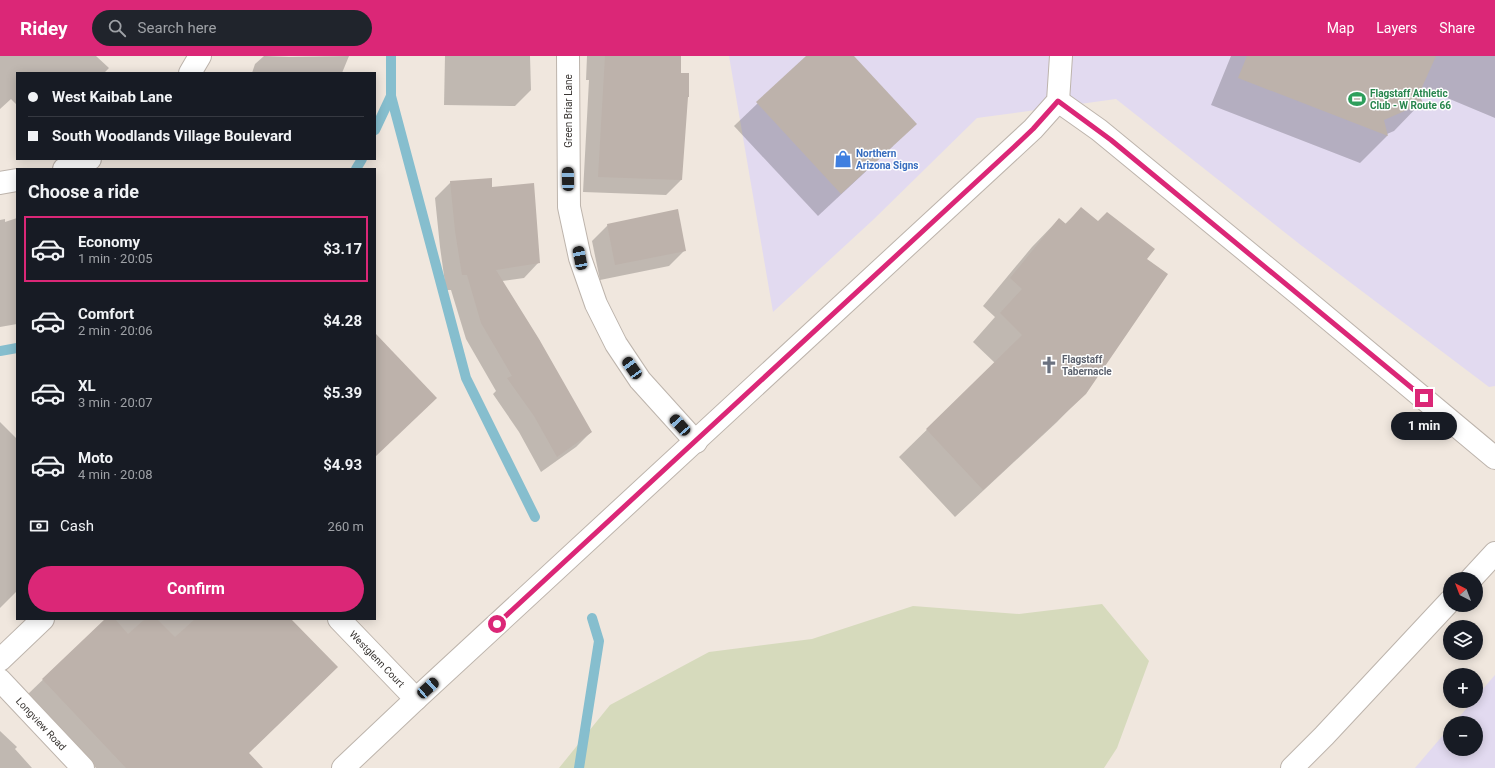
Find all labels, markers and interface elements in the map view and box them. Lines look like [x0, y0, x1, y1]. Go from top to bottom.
search box [92, 10, 372, 46]
text: Ridey [20, 17, 68, 40]
icon: search [106, 17, 128, 39]
text: Search here [138, 19, 217, 37]
text: Map [1327, 20, 1354, 36]
text: Layers [1376, 20, 1417, 36]
text: Share [1439, 20, 1475, 36]
street label: Green Briar Lane [563, 74, 574, 148]
text: West Kaibab Lane [52, 88, 172, 106]
place label: Flagstaff Athletic Club - W Route 66 [1370, 88, 1451, 111]
sports icon: Flagstaff Athletic Club - W Route 66 [1347, 89, 1367, 109]
text: South Woodlands Village Boulevard [52, 127, 292, 145]
place label: Northern Arizona Signs [856, 148, 918, 171]
shop icon: Northern Arizona Signs [833, 149, 853, 169]
car [562, 167, 574, 191]
text: Choose a ride [28, 181, 139, 202]
icon: car [30, 231, 66, 267]
text: Economy [78, 233, 140, 251]
text: $3.17 [323, 240, 362, 258]
car [572, 245, 588, 271]
text: 1 min · 20:05 [78, 251, 153, 266]
icon: car [30, 303, 66, 339]
text: Comfort [78, 305, 134, 323]
text: $4.28 [323, 312, 362, 330]
text: 2 min · 20:06 [78, 323, 153, 338]
place label: Flagstaff Tabernacle [1062, 354, 1112, 377]
car [620, 355, 644, 381]
church icon: Flagstaff Tabernacle [1039, 355, 1059, 375]
icon: car [30, 375, 66, 411]
text: XL [78, 377, 96, 395]
text: $5.39 [323, 384, 362, 402]
route end [1415, 389, 1433, 407]
text: 3 min · 20:07 [78, 395, 153, 410]
car [668, 412, 692, 438]
callout: 1 min [1391, 412, 1457, 440]
text: 1 min [1408, 418, 1440, 433]
icon: car [30, 447, 66, 483]
text: Moto [78, 449, 113, 467]
text: $4.93 [323, 456, 362, 474]
text: 4 min · 20:08 [78, 467, 153, 482]
icon: cash [28, 515, 50, 537]
text: Cash [60, 517, 94, 535]
text: 260 m [327, 519, 364, 534]
button: Confirm [28, 566, 364, 612]
north arrow [1443, 572, 1483, 612]
map controls [1443, 572, 1483, 756]
route start [488, 615, 506, 633]
button: layers [1443, 620, 1483, 660]
street label: Westglenn Court [347, 629, 407, 689]
button: + [1443, 668, 1483, 708]
car [415, 676, 441, 700]
street label: Longview Road [14, 695, 68, 753]
button: − [1443, 716, 1483, 756]

